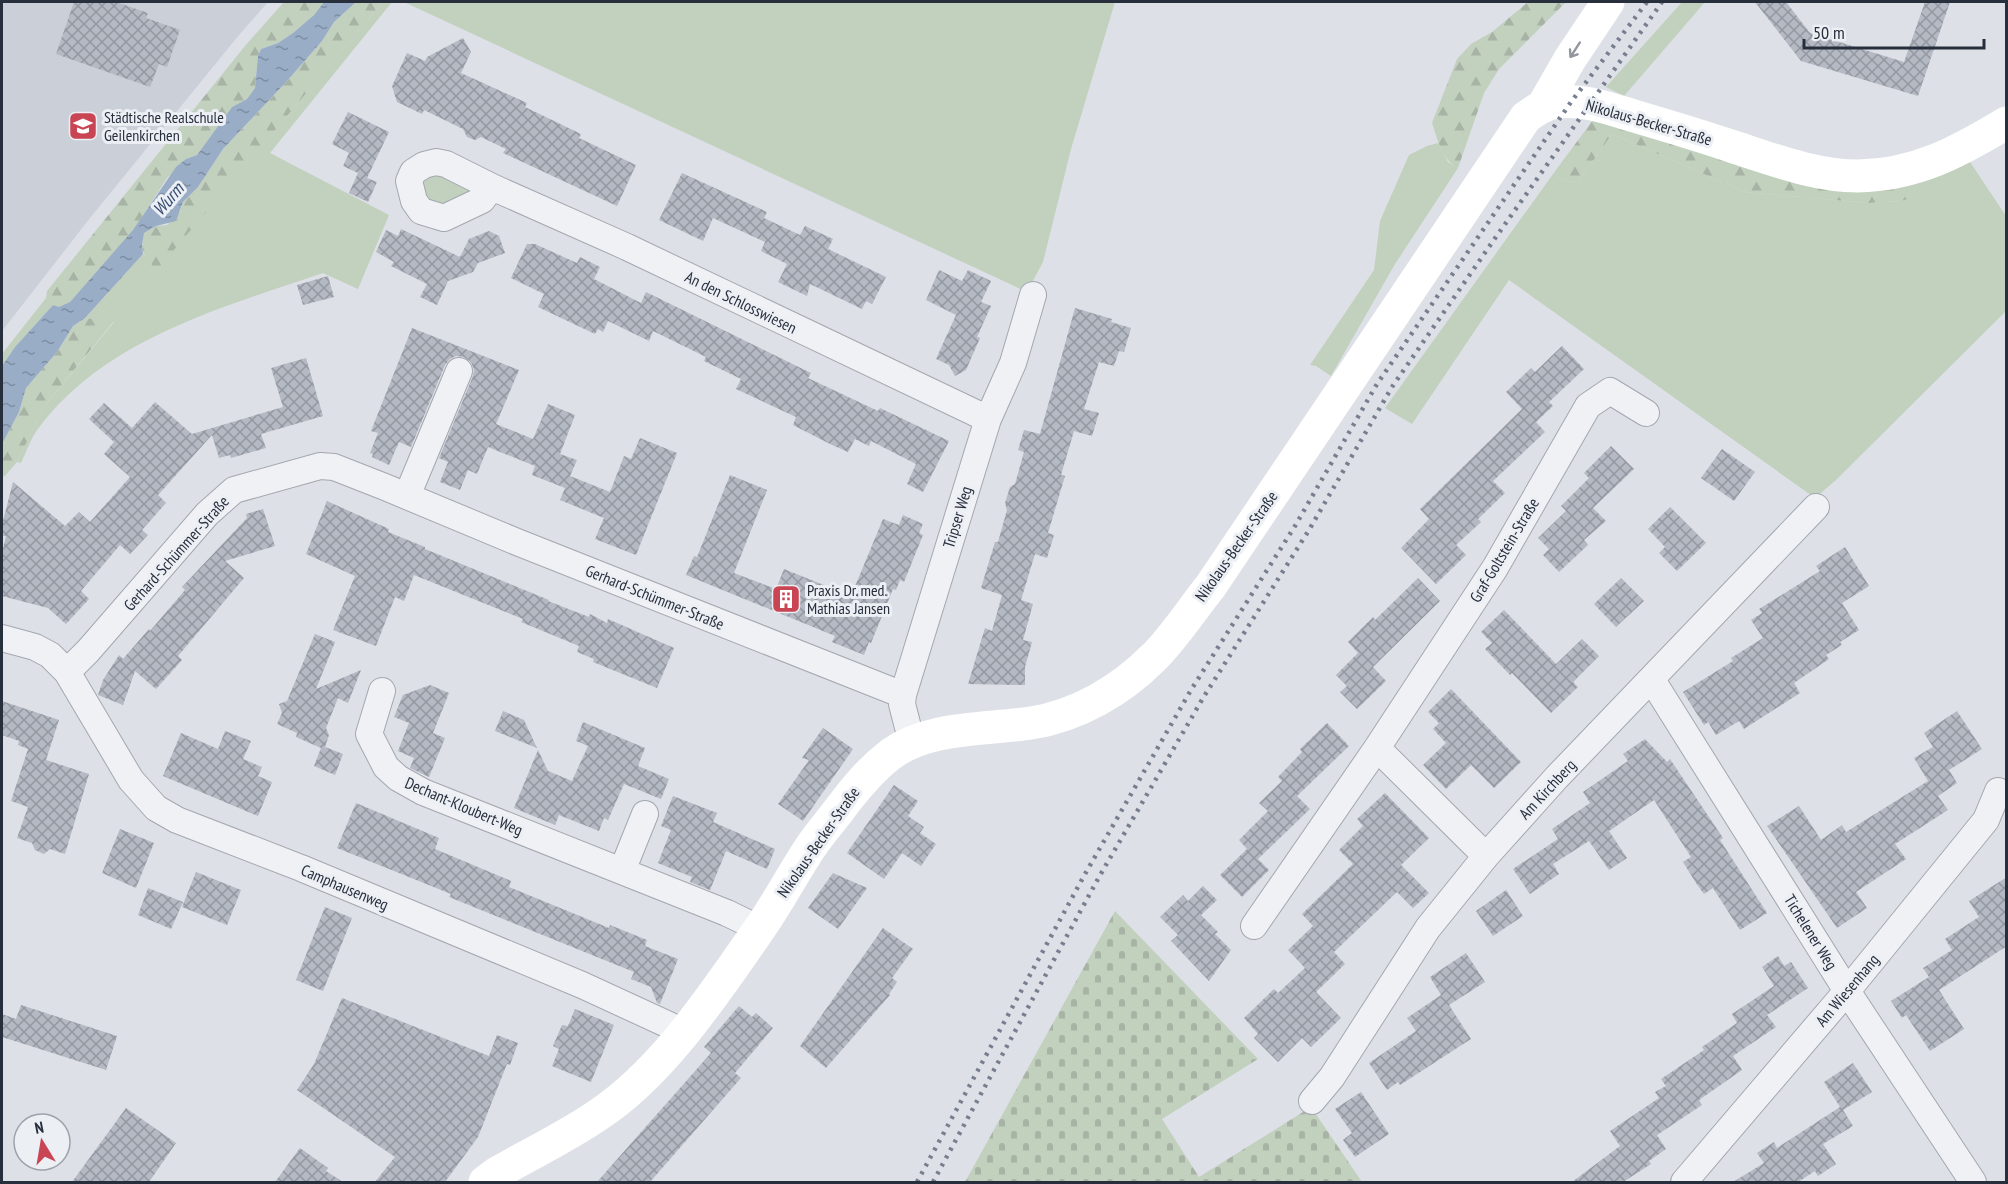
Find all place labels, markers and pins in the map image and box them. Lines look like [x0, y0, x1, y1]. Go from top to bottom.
place label: Städtische Realschule Geilenkirchen [104, 107, 224, 145]
school or university icon: Städtische Realschule Geilenkirchen [67, 110, 99, 142]
place label: Praxis Dr. med. Mathias Jansen [807, 580, 890, 618]
building icon: Praxis Dr. med. Mathias Jansen [770, 583, 802, 615]

